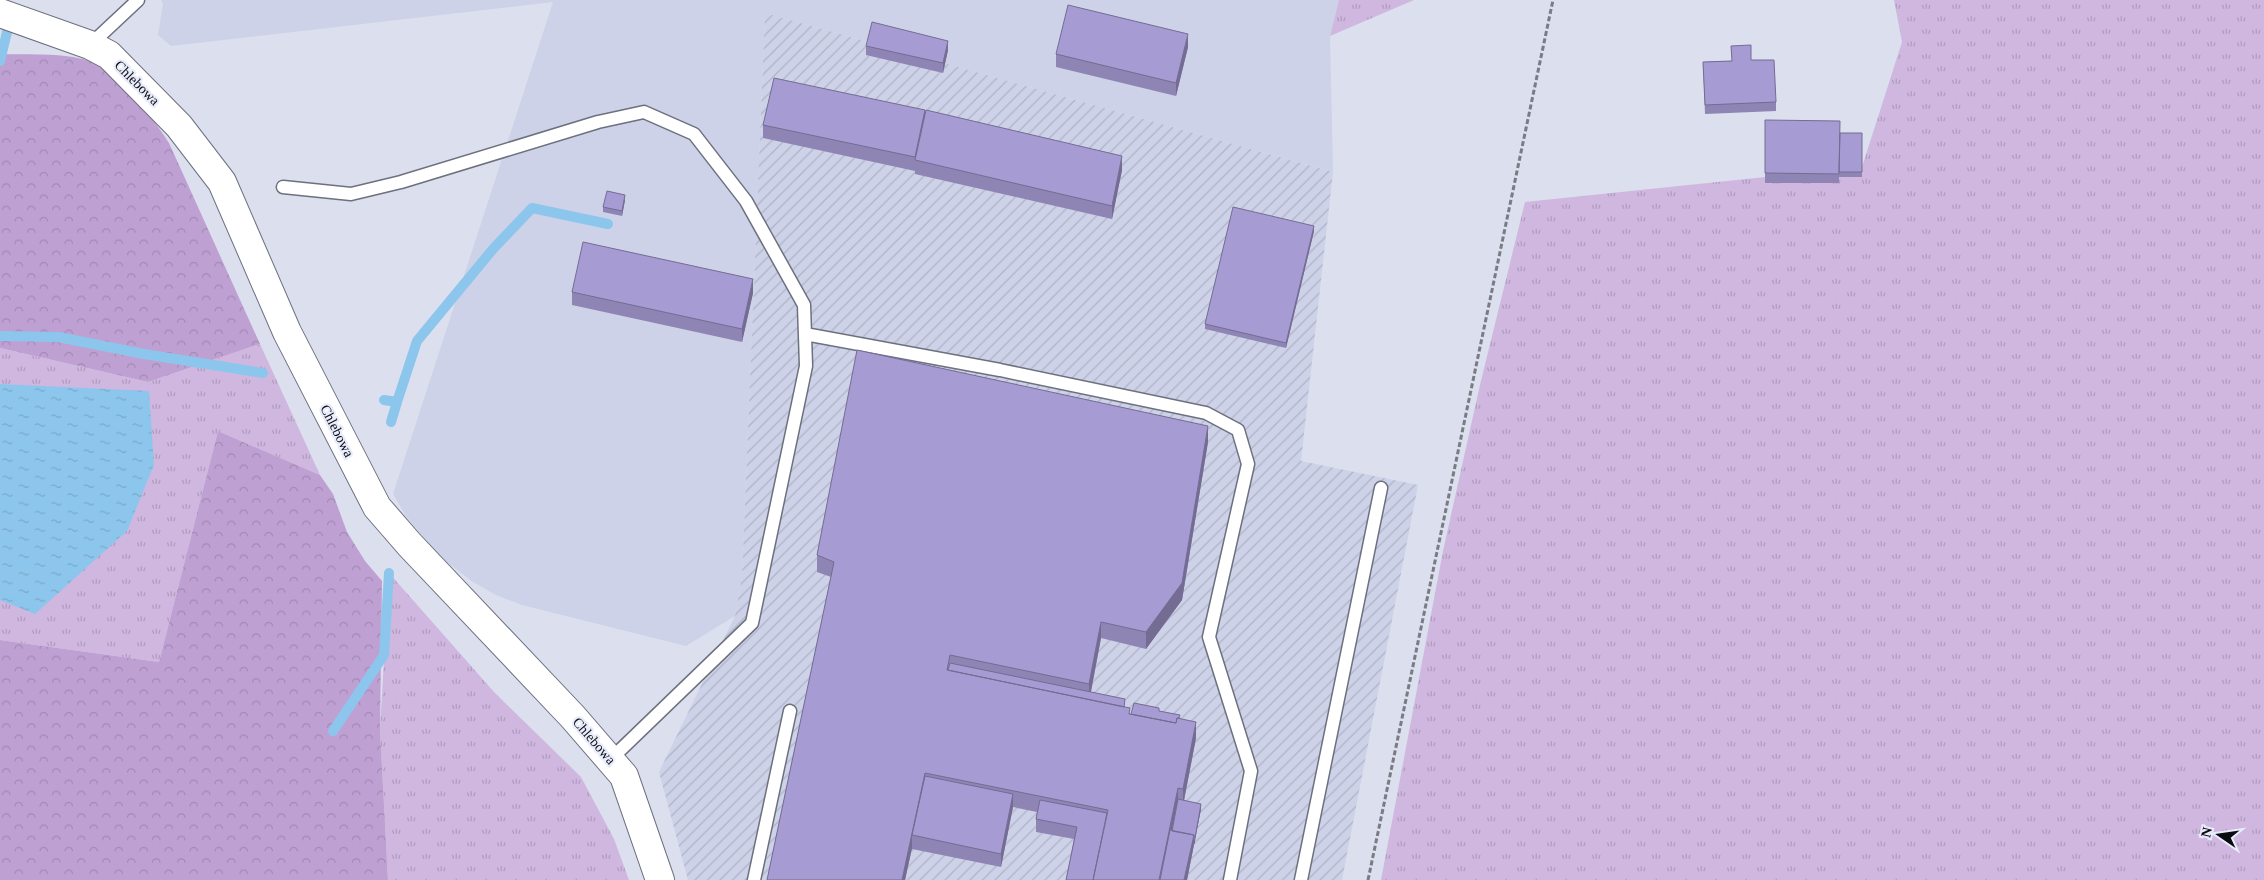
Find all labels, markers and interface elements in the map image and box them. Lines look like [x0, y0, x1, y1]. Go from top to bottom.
street label: Chlebowa [112, 58, 163, 109]
street label: Chlebowa [317, 402, 357, 460]
street label: Chlebowa [570, 715, 619, 768]
north arrow [2194, 810, 2244, 860]
text: N [2198, 826, 2215, 839]

